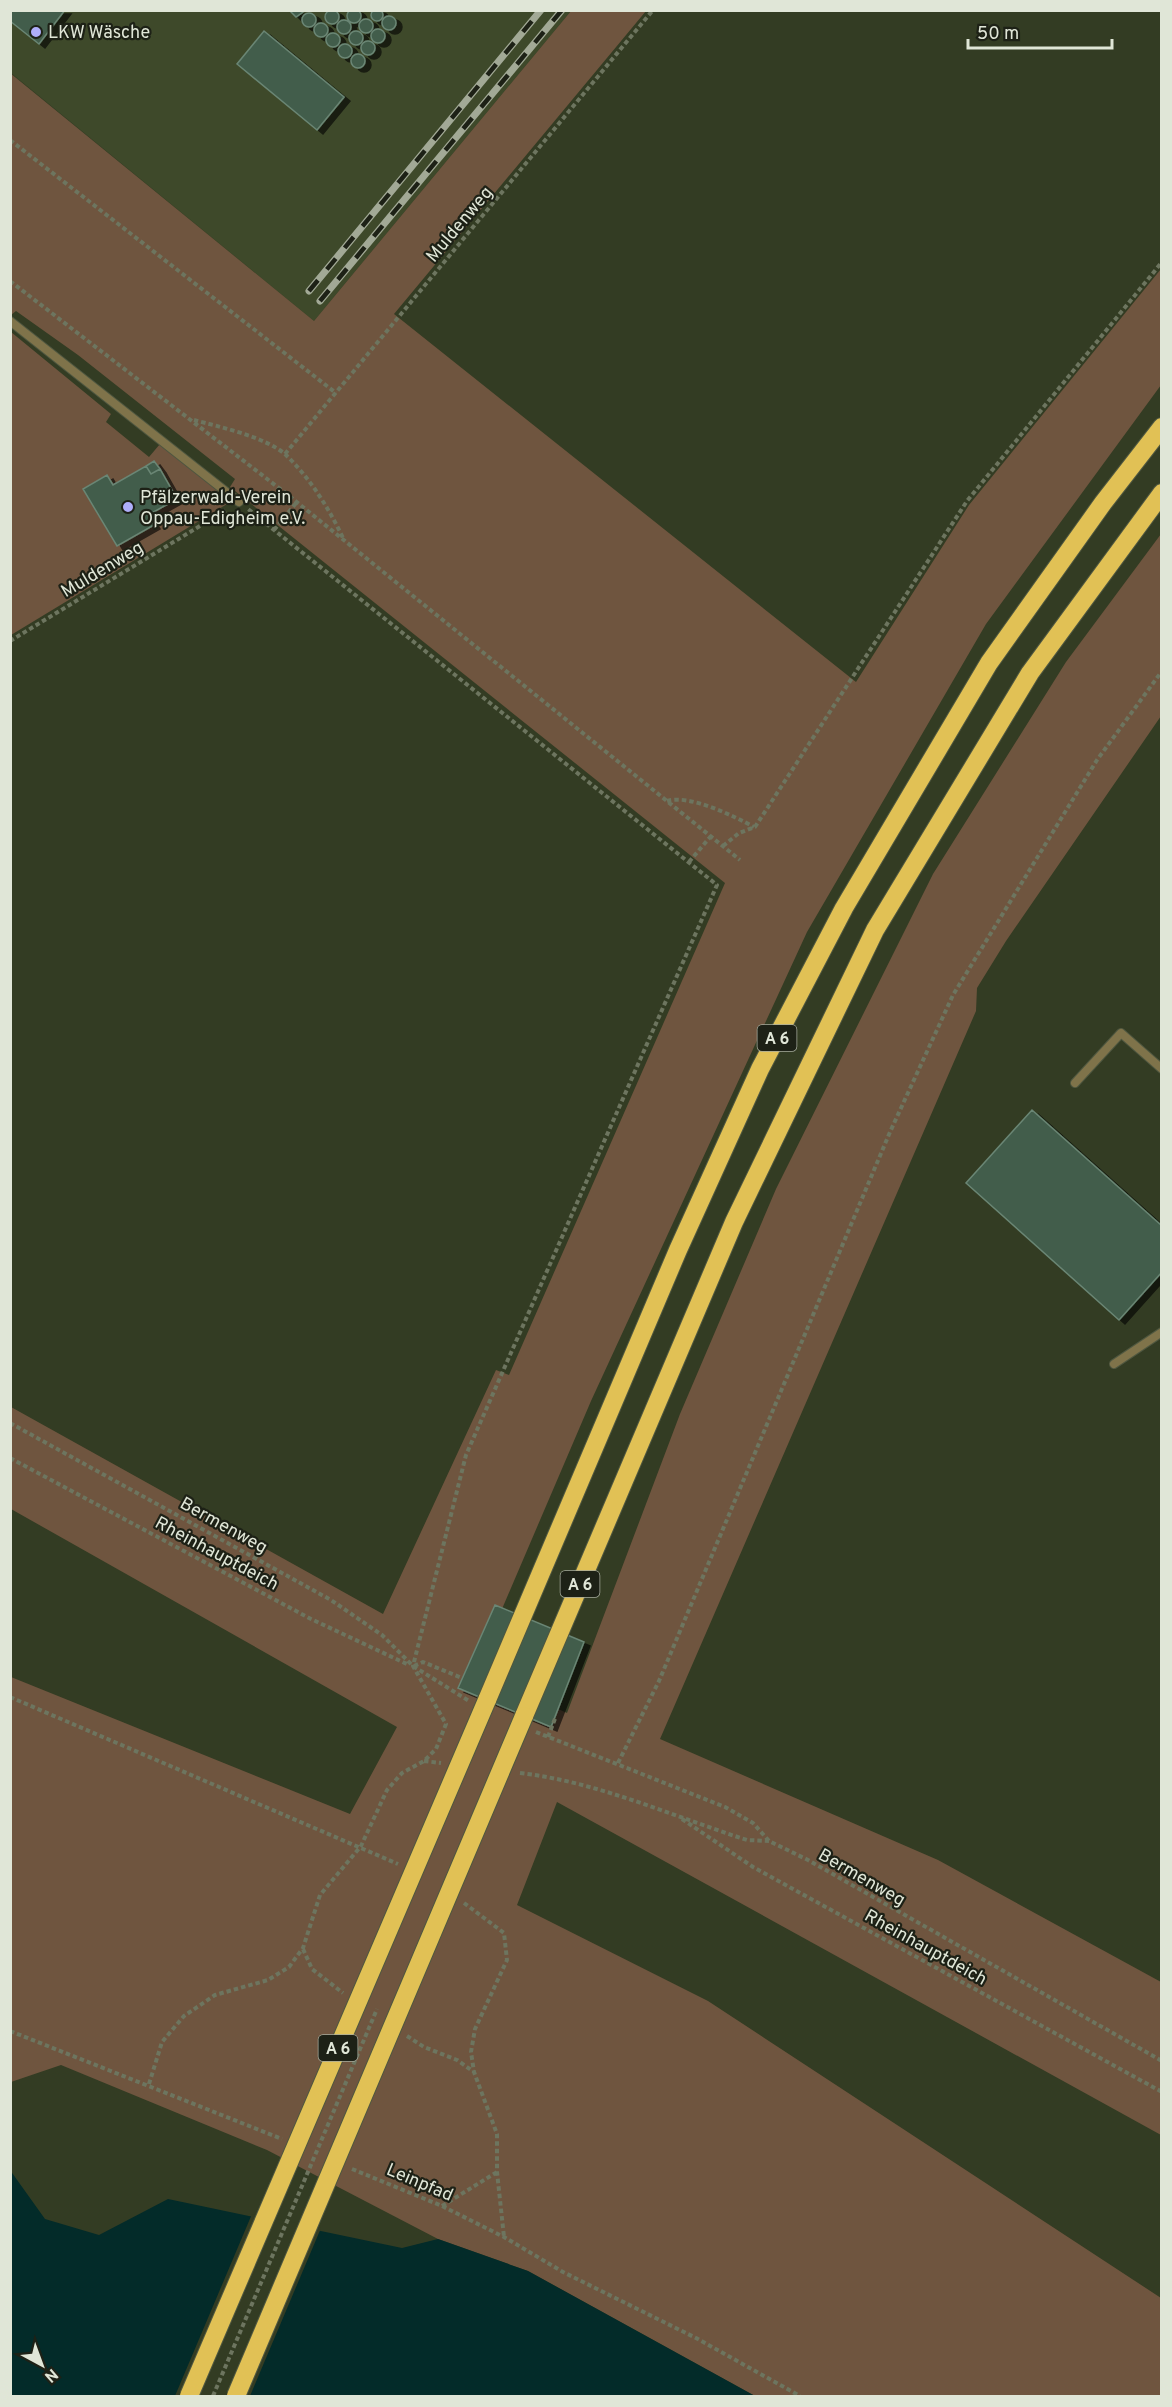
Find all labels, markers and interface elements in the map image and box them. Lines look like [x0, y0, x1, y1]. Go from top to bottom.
scale bar [968, 12, 1112, 50]
place label: LKW Wäsche [48, 22, 150, 45]
text: 50 m [977, 23, 1019, 46]
marker: LKW Wäsche [29, 25, 43, 39]
street label: Muldenweg [422, 182, 499, 268]
place label: Pfälzerwald-Verein Oppau-Edigheim e.V. [140, 487, 305, 531]
marker: Pfälzerwald-Verein Oppau-Edigheim e.V. [121, 500, 135, 514]
street label: Muldenweg [57, 537, 148, 604]
road number: A 6 [758, 1025, 796, 1051]
street label: Bermenweg [175, 1493, 271, 1560]
street label: Rheinhauptdeich [150, 1512, 282, 1597]
road number: A 6 [560, 1571, 600, 1597]
street label: Bermenweg [814, 1844, 909, 1912]
street label: Rheinhauptdeich [860, 1905, 991, 1992]
road number: A 6 [318, 2035, 358, 2061]
street label: Leinpfad [382, 2159, 456, 2208]
north arrow [12, 2335, 72, 2395]
text: N [40, 2363, 61, 2386]

